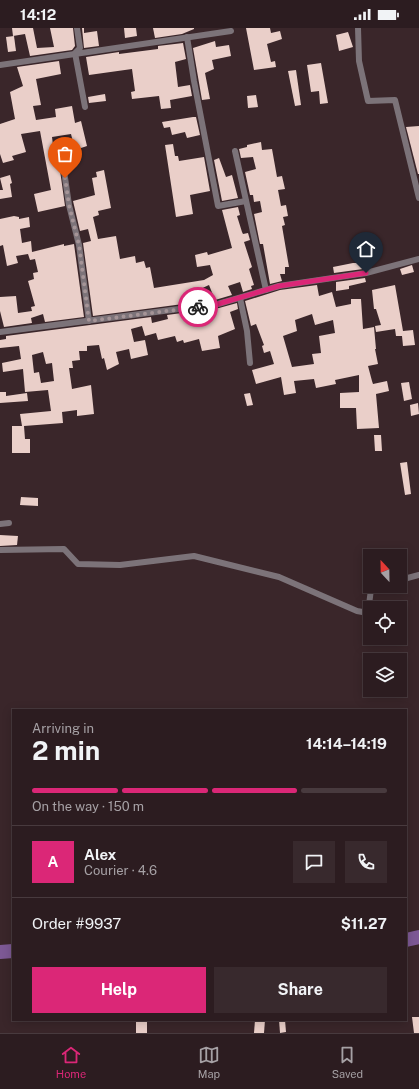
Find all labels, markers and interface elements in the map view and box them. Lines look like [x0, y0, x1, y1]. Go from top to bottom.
text: 14:12 [20, 6, 56, 23]
pin [48, 137, 82, 178]
icon: bag [54, 143, 76, 165]
pin [349, 232, 383, 273]
icon: home [355, 238, 377, 260]
courier [178, 287, 218, 327]
icon: bike [187, 296, 209, 318]
north arrow [363, 549, 407, 593]
map controls [363, 549, 407, 697]
button: locate [363, 601, 407, 645]
button: layers [363, 653, 407, 697]
text: Arriving in [32, 721, 94, 736]
text: 2 min [32, 735, 100, 766]
text: 14:14–14:19 [306, 735, 387, 752]
text: On the way · 150 m [32, 799, 144, 814]
button: chat [293, 841, 335, 883]
button: phone [345, 841, 387, 883]
text: Alex [84, 846, 116, 863]
text: A [48, 853, 58, 870]
text: Courier · 4.6 [84, 863, 157, 878]
text: Order #9937 [32, 915, 121, 932]
text: $11.27 [341, 915, 387, 932]
button: Help [32, 967, 206, 1013]
button: Share [214, 967, 387, 1013]
tab: Home [56, 1044, 86, 1080]
tab: Map [198, 1044, 220, 1080]
tab: Saved [332, 1044, 363, 1080]

